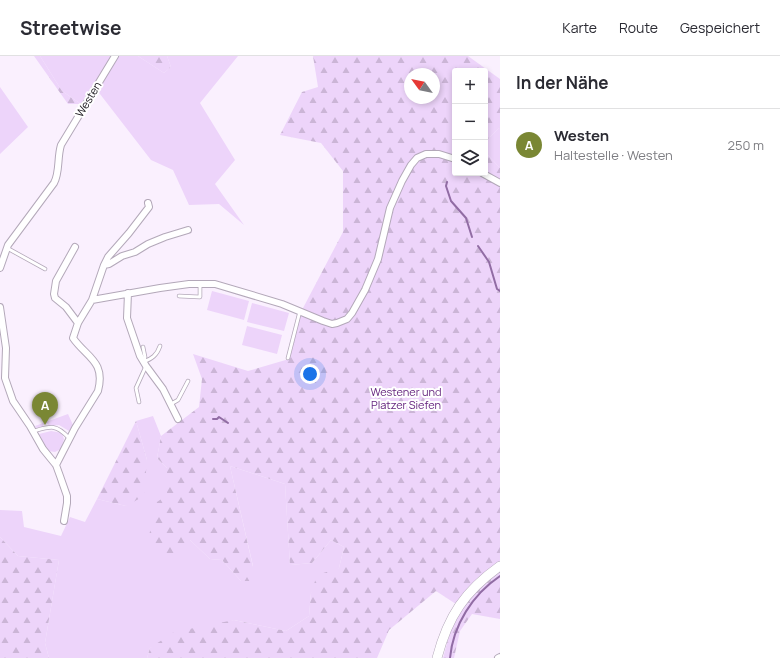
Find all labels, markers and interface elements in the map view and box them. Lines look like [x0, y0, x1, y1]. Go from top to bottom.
text: Streetwise [20, 15, 122, 41]
text: Karte [562, 18, 597, 37]
text: Route [619, 18, 658, 37]
text: Gespeichert [680, 18, 760, 37]
north arrow [404, 68, 440, 104]
map controls [452, 68, 488, 176]
button: + [452, 68, 488, 104]
text: In der Nähe [516, 71, 609, 94]
street label: Westen [72, 78, 104, 120]
button: − [452, 104, 488, 140]
text: Westen [554, 125, 609, 146]
text: A [525, 136, 533, 154]
text: 250 m [728, 136, 764, 154]
button: layers [452, 140, 488, 176]
text: Haltestelle · Westen [554, 146, 673, 164]
your location [300, 364, 320, 384]
park label: Westener und Platzer Siefen [371, 384, 441, 412]
pin: A [32, 392, 58, 425]

